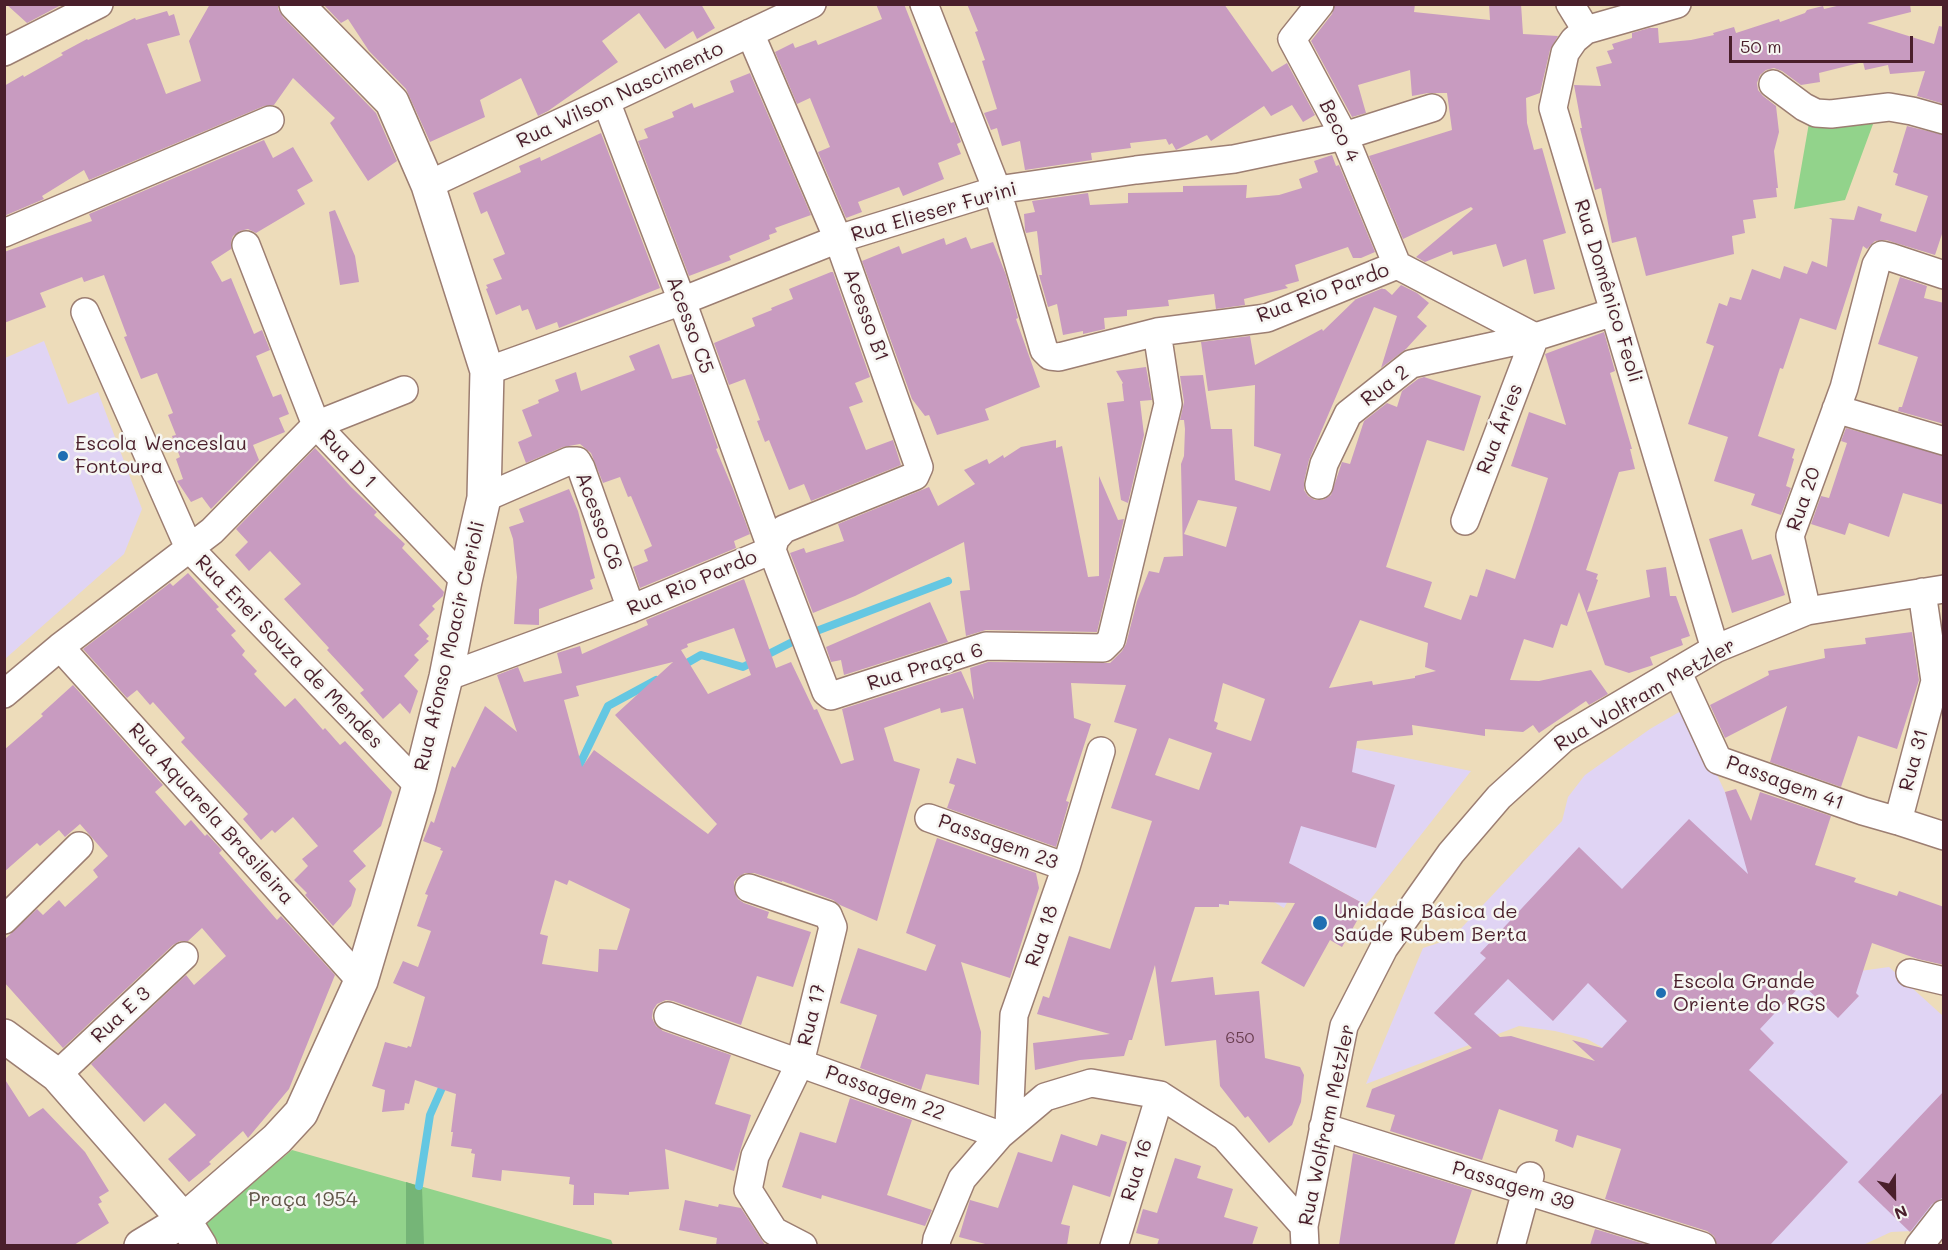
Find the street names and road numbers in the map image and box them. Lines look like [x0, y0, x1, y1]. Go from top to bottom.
street label: Rua Wilson Nascimento [513, 37, 727, 153]
street label: Beco 4 [1314, 96, 1364, 166]
street label: Rua Elieser Furini [848, 177, 1020, 247]
street label: Rua Domênico Feoli [1569, 196, 1647, 386]
street label: Rua Rio Pardo [1254, 258, 1392, 328]
street label: Acesso B1 [838, 265, 894, 365]
street label: Acesso C5 [661, 273, 719, 377]
street label: Rua 2 [1356, 360, 1414, 412]
street label: Rua Áries [1472, 380, 1528, 478]
street label: Rua D 1 [314, 425, 382, 493]
street label: Rua 20 [1782, 464, 1826, 534]
street label: Acesso C6 [570, 469, 628, 573]
street label: Rua Afonso Moacir Cerioli [410, 519, 490, 773]
street label: Rua Rio Pardo [623, 545, 761, 621]
street label: Rua Enei Souza de Mendes [190, 550, 388, 754]
street label: Rua Wolfram Metzler [1550, 633, 1740, 757]
street label: Rua Praça 6 [864, 638, 986, 696]
street label: Rua Aquarela Brasileira [123, 718, 299, 910]
street label: Rua 31 [1894, 726, 1934, 794]
street label: Passagem 41 [1723, 751, 1847, 815]
street label: Passagem 23 [935, 809, 1061, 875]
street label: Rua 18 [1020, 902, 1064, 970]
street label: Rua E 3 [86, 982, 156, 1048]
street label: Rua 17 [793, 982, 831, 1048]
street label: Rua Wolfram Metzler [1294, 1022, 1360, 1228]
street label: Passagem 22 [822, 1060, 948, 1126]
street label: Rua 16 [1116, 1136, 1158, 1204]
street label: Passagem 39 [1449, 1156, 1577, 1216]

